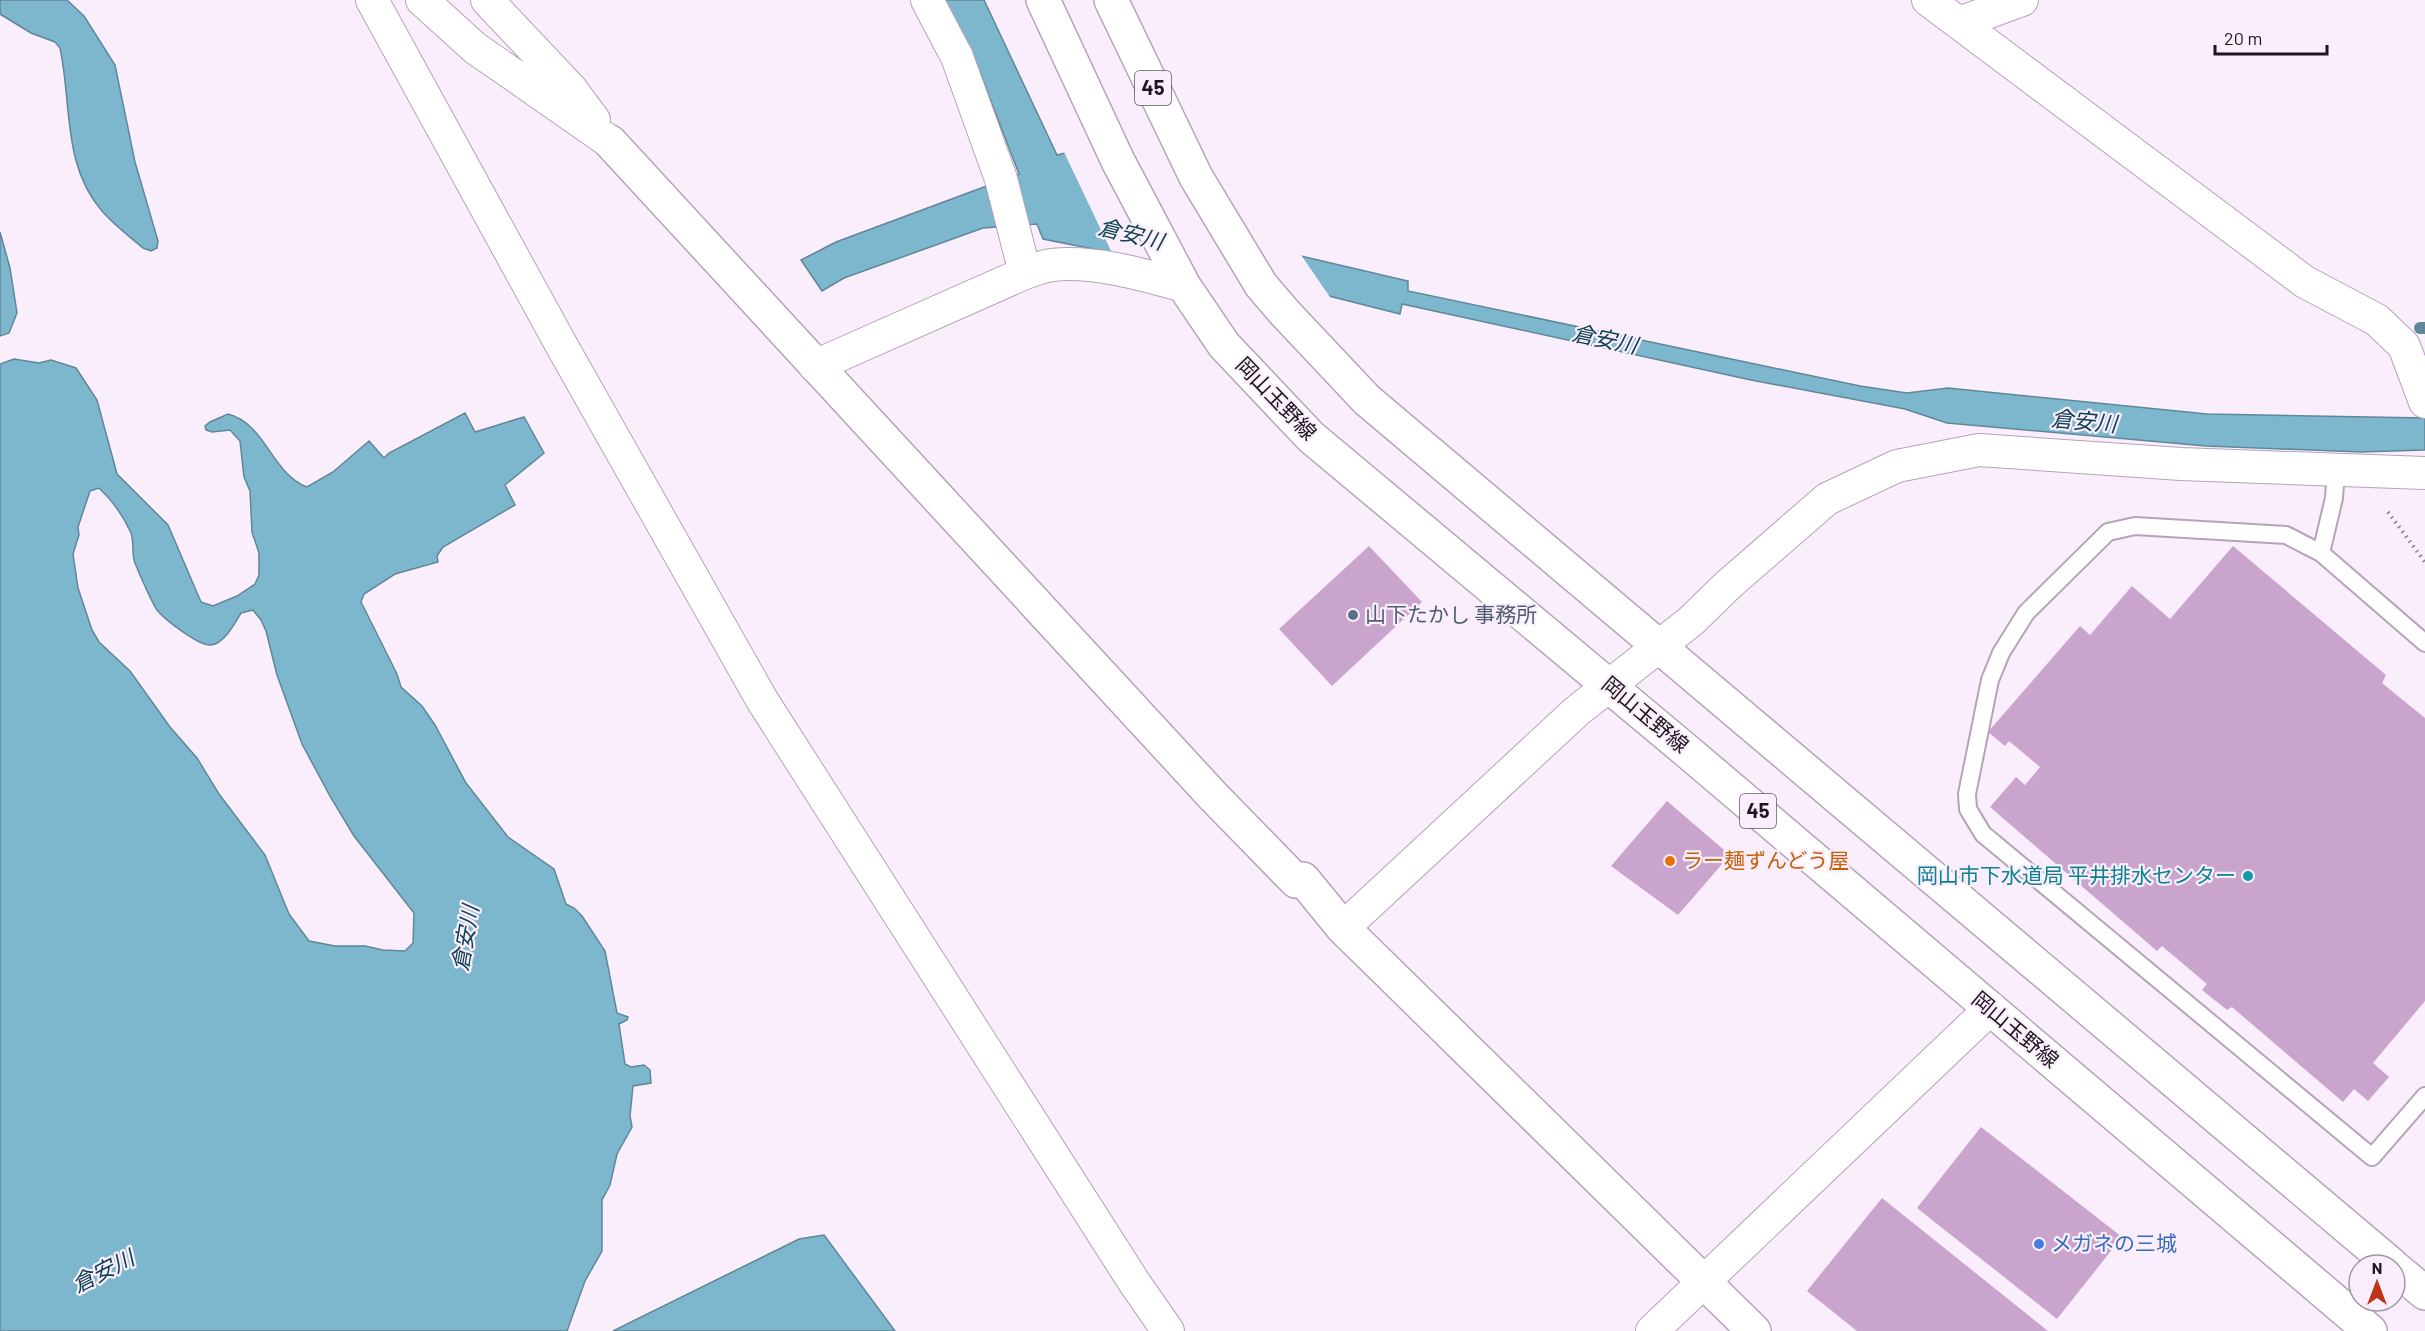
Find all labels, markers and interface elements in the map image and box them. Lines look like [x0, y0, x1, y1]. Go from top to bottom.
scale bar [2215, 18, 2328, 56]
text: 20 m [2224, 27, 2262, 49]
road number: 45 [1135, 71, 1171, 105]
water label: 倉安川 [1096, 212, 1168, 254]
water label: 倉安川 [1570, 318, 1642, 358]
street label: 岡山玉野線 [1232, 352, 1323, 444]
water label: 倉安川 [2050, 404, 2120, 436]
place label: 山下たかし 事務所 [1365, 601, 1537, 626]
marker: 山下たかし 事務所 [1346, 608, 1360, 622]
street label: 岡山玉野線 [1598, 671, 1694, 757]
road number: 45 [1740, 794, 1776, 828]
place label: ラー麺ずんどう屋 [1682, 847, 1849, 872]
marker: ラー麺ずんどう屋 [1663, 854, 1677, 868]
place label: 岡山市下水道局 平井排水センター [1917, 862, 2236, 887]
marker: 岡山市下水道局 平井排水センター [2241, 869, 2255, 883]
water label: 倉安川 [445, 901, 483, 973]
street label: 岡山玉野線 [1968, 986, 2064, 1072]
place label: メガネの三城 [2051, 1230, 2177, 1255]
marker: メガネの三城 [2032, 1237, 2046, 1251]
water label: 倉安川 [67, 1243, 140, 1297]
north arrow [2347, 1253, 2407, 1313]
text: N [2372, 1258, 2382, 1277]

